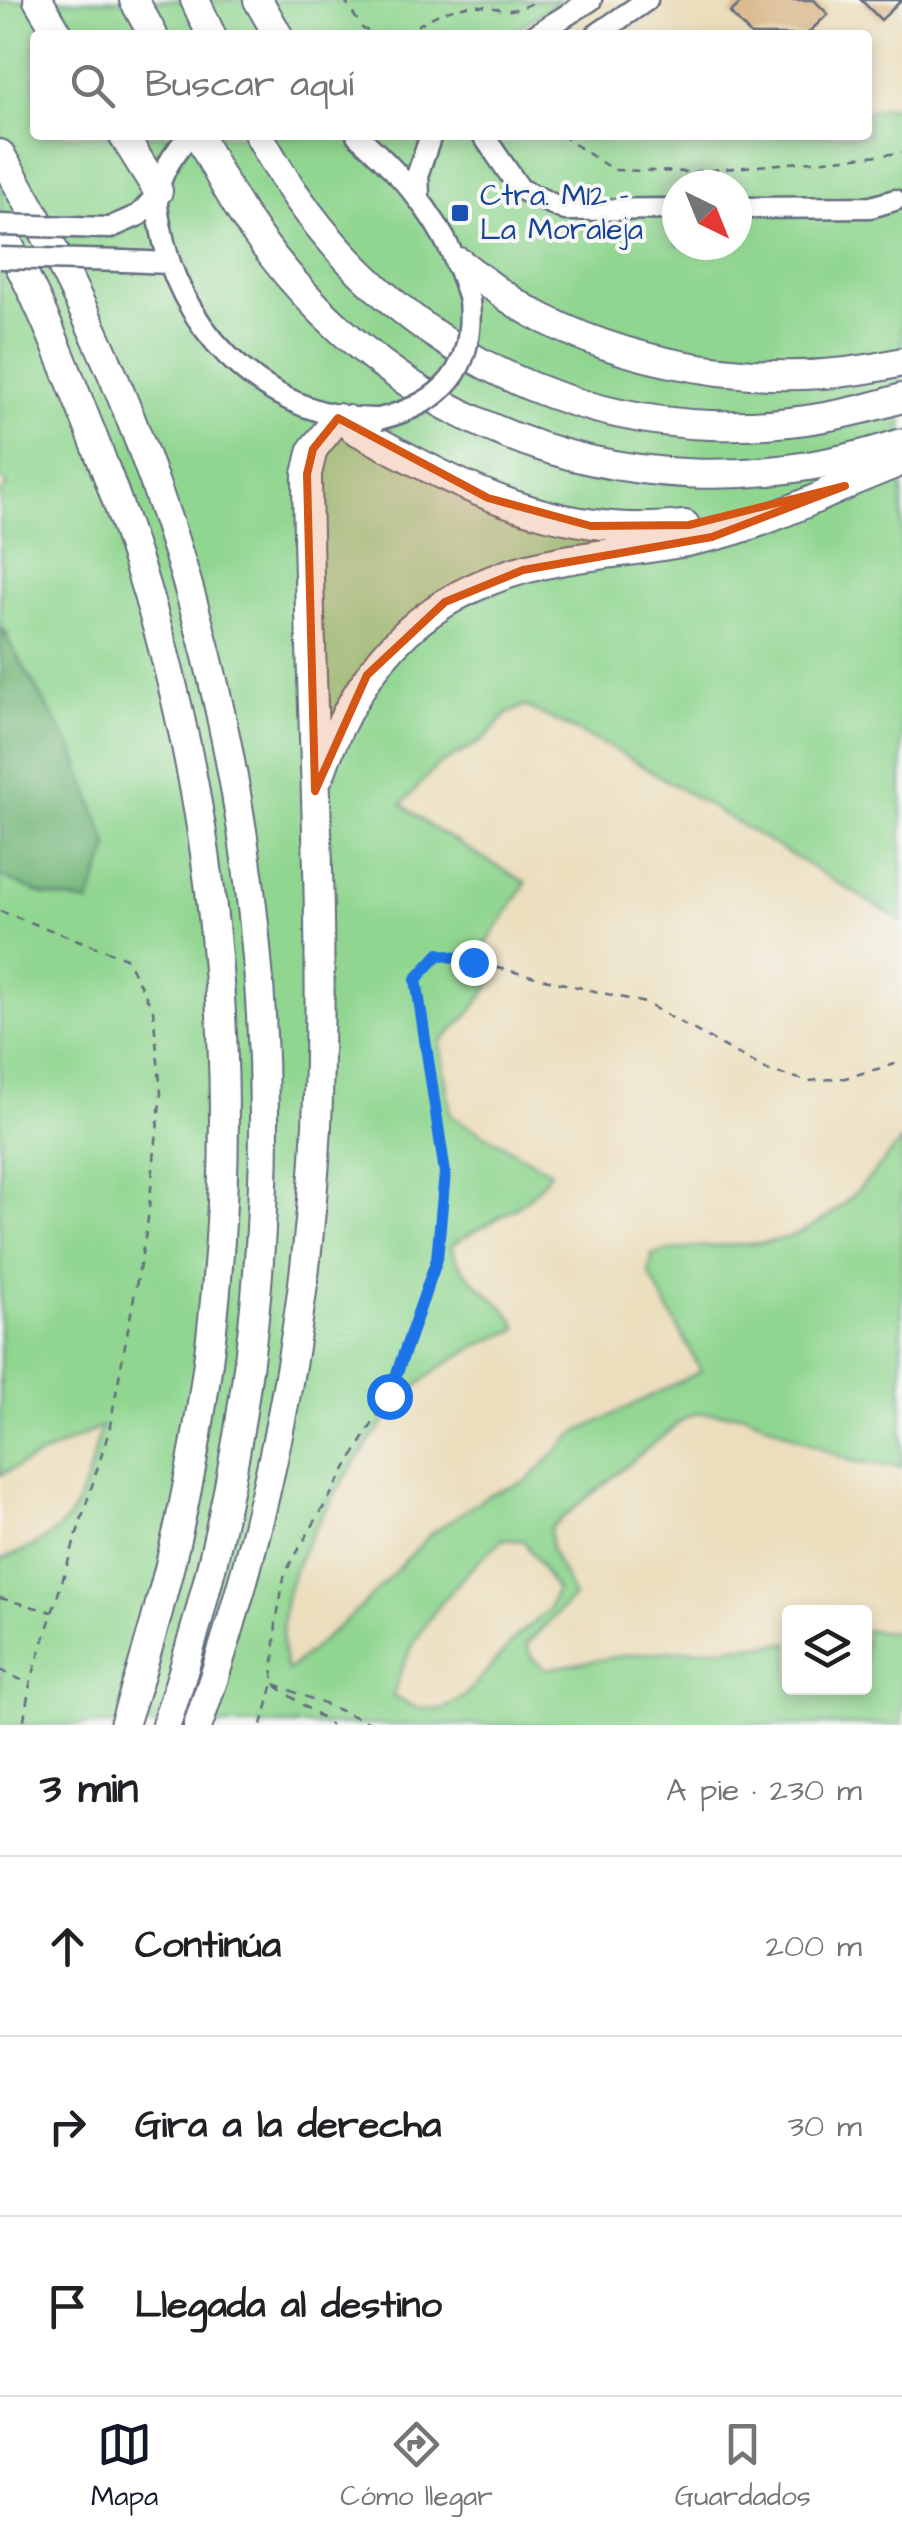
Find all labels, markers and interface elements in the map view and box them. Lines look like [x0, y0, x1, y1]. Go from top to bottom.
search box [30, 30, 872, 140]
icon: search [65, 58, 120, 113]
text: Buscar aquí [145, 59, 354, 111]
north arrow [662, 170, 752, 260]
place label: Ctra. M12 - La Moraleja [480, 175, 643, 251]
marker: Ctra. M12 - La Moraleja [449, 202, 471, 224]
route end [451, 940, 497, 986]
route start [367, 1374, 413, 1420]
map controls [782, 1605, 872, 1695]
button: layers [782, 1605, 872, 1695]
text: 3 min [40, 1761, 138, 1819]
text: A pie · 230 m [666, 1768, 862, 1813]
icon: ahead [40, 1919, 95, 1974]
text: Continúa [135, 1920, 281, 1972]
text: 200 m [766, 1924, 862, 1969]
icon: right [40, 2099, 95, 2154]
text: Gira a la derecha [135, 2100, 441, 2152]
text: 30 m [788, 2104, 862, 2149]
icon: arrive [40, 2279, 95, 2334]
text: Llegada al destino [135, 2280, 442, 2332]
tab: Mapa [91, 2417, 158, 2516]
tab: Cómo llegar [340, 2417, 493, 2516]
tab: Guardados [675, 2417, 811, 2516]

